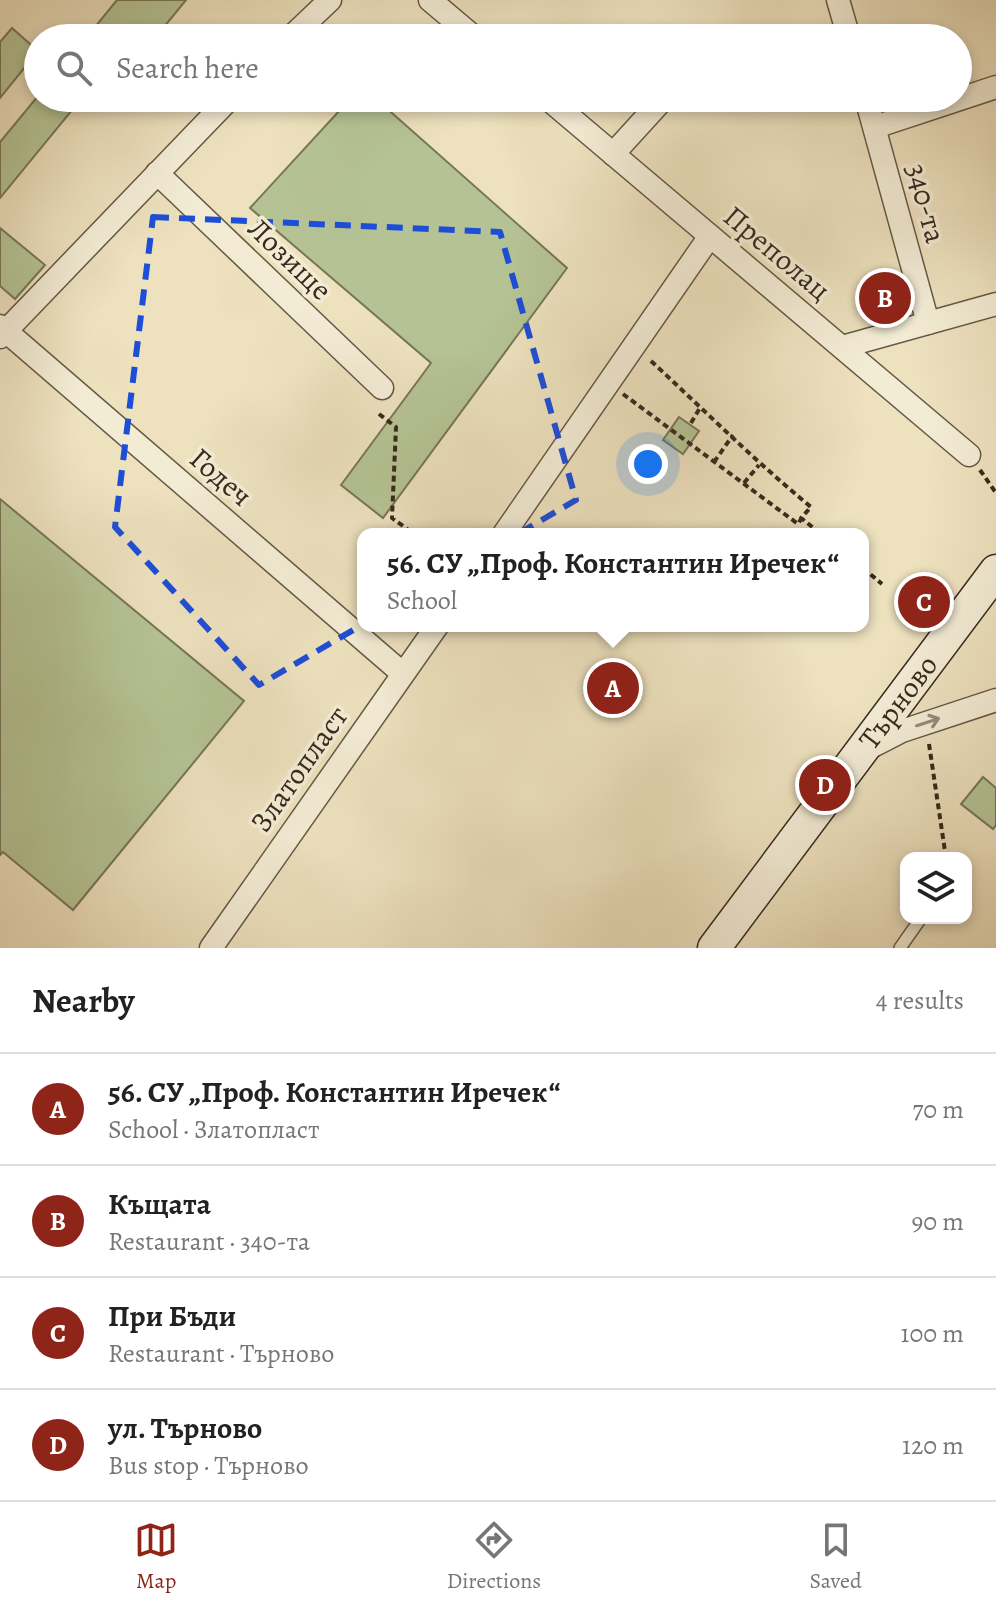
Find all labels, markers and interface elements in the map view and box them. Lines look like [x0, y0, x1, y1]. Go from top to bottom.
search box [24, 24, 972, 112]
icon: search [52, 46, 96, 90]
text: Search here [116, 48, 259, 88]
street label: 340-та [896, 159, 956, 247]
street label: Преполац [715, 196, 839, 310]
street label: Лозище [239, 209, 341, 309]
pin: B [859, 268, 911, 328]
street label: Годеч [181, 439, 261, 515]
your location [628, 444, 668, 484]
popup [357, 528, 869, 632]
text: 56. СУ „Проф. Константин Иречек“ [387, 543, 839, 583]
pin: C [898, 572, 950, 632]
text: School [387, 583, 457, 618]
street label: Търново [849, 646, 947, 758]
pin: A [587, 658, 639, 718]
street label: Златопласт [241, 698, 357, 840]
one-way arrow [914, 714, 940, 729]
pin: D [799, 755, 851, 815]
map controls [900, 852, 972, 924]
button: layers [900, 852, 972, 924]
text: Nearby [32, 977, 135, 1024]
text: 4 results [876, 983, 964, 1018]
text: 56. СУ „Проф. Константин Иречек“ [108, 1072, 561, 1112]
text: A [50, 1092, 66, 1127]
text: 70 m [912, 1092, 964, 1127]
text: School · Златопласт [108, 1112, 320, 1147]
text: Къщата [108, 1184, 211, 1224]
text: B [50, 1204, 66, 1239]
text: 90 m [912, 1204, 964, 1239]
text: Restaurant · 340-та [108, 1224, 310, 1259]
text: При Бъди [108, 1296, 236, 1336]
text: C [50, 1316, 66, 1351]
text: 100 m [901, 1316, 964, 1351]
text: Restaurant · Търново [108, 1336, 335, 1371]
text: ул. Търново [108, 1408, 262, 1448]
text: D [49, 1428, 67, 1463]
text: 120 m [902, 1428, 964, 1463]
text: Bus stop · Търново [108, 1448, 309, 1483]
tab: Map [134, 1518, 178, 1596]
tab: Directions [447, 1518, 541, 1596]
tab: Saved [810, 1518, 862, 1596]

